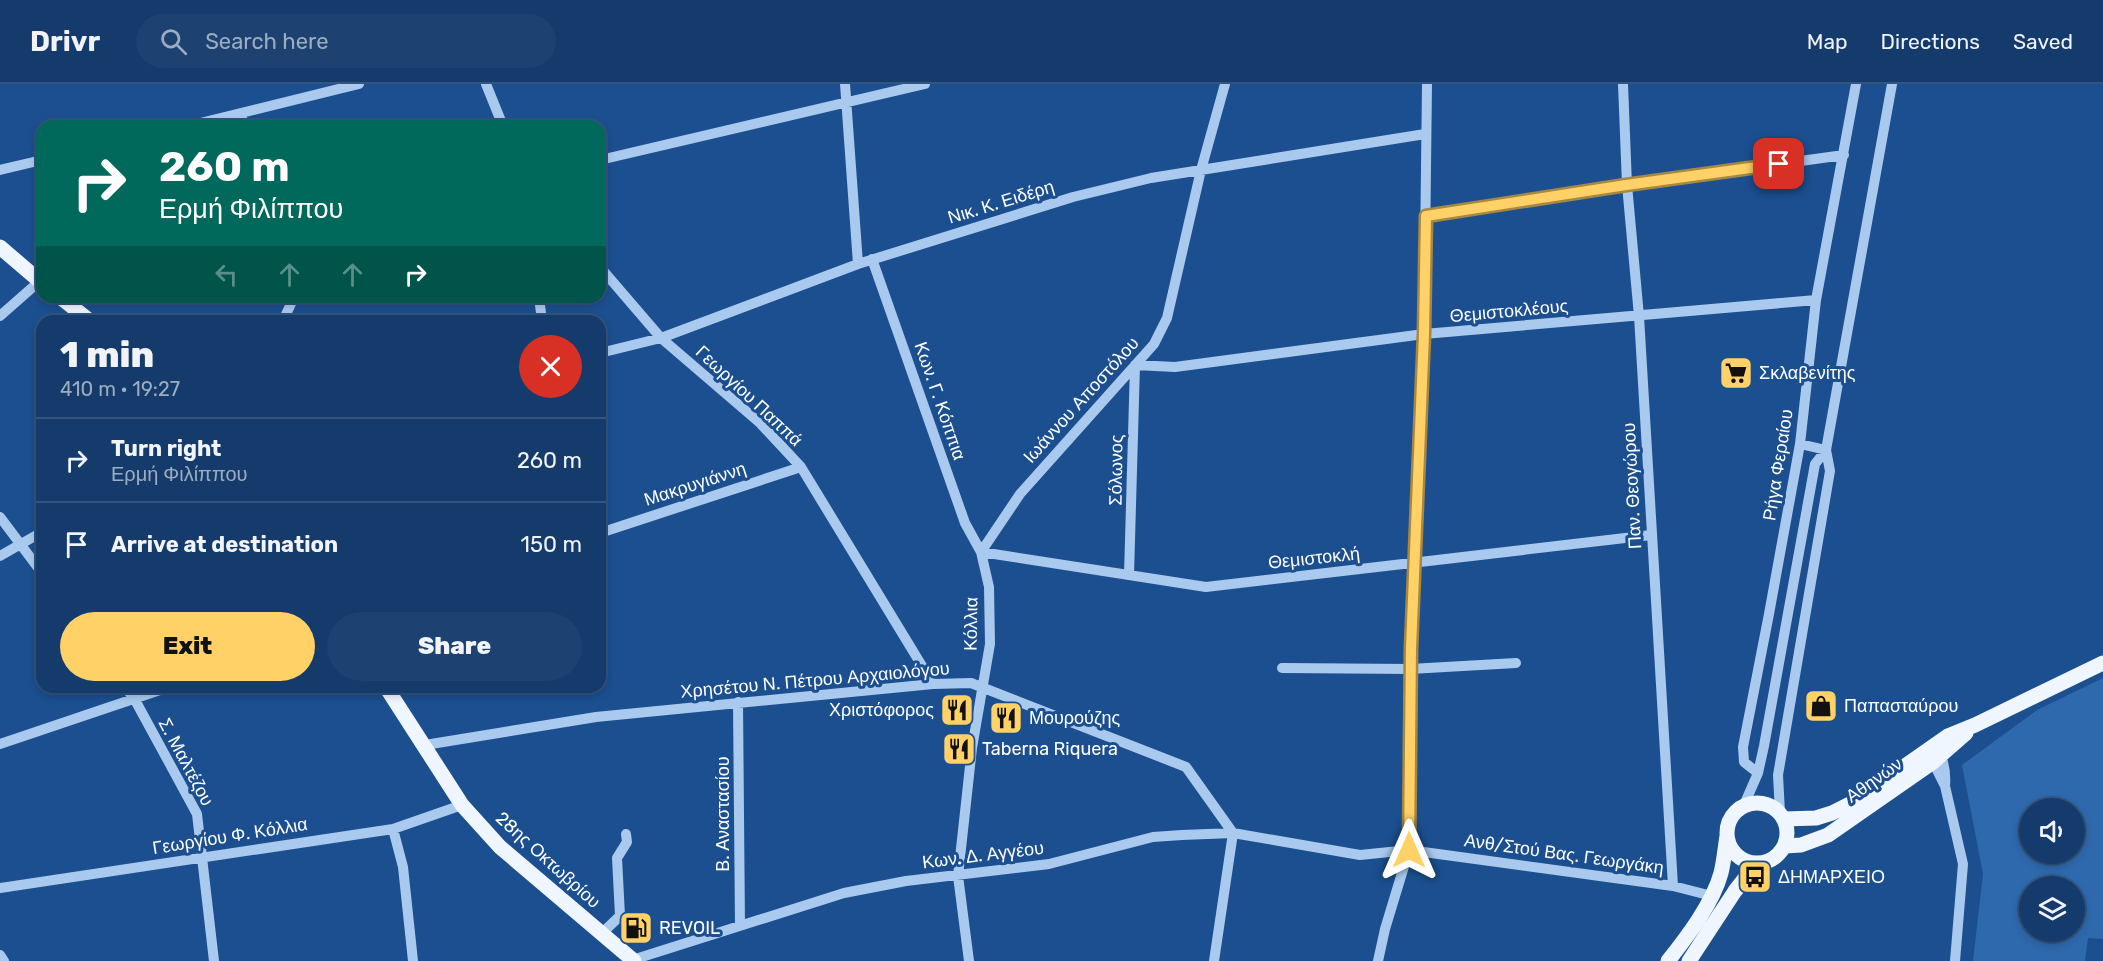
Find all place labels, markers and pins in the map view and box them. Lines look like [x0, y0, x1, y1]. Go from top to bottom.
pin [1753, 138, 1804, 189]
supermarket icon: Σκλαβενίτης [1718, 355, 1754, 391]
place label: Σκλαβενίτης [1759, 362, 1856, 384]
shop icon: Παπασταύρου [1803, 688, 1839, 724]
restaurant icon: Χριστόφορος [939, 692, 975, 728]
place label: Παπασταύρου [1844, 695, 1958, 717]
place label: Χριστόφορος [829, 699, 934, 721]
restaurant icon: Μουρούζης [988, 700, 1024, 736]
place label: Μουρούζης [1029, 707, 1121, 729]
restaurant icon: Taberna Riquera [941, 731, 977, 767]
place label: Taberna Riquera [982, 738, 1118, 760]
bus stop icon: ΔΗΜΑΡΧΕΙΟ [1737, 859, 1773, 895]
place label: ΔΗΜΑΡΧΕΙΟ [1778, 866, 1885, 888]
fuel station icon: REVOIL [618, 910, 654, 946]
place label: REVOIL [659, 917, 720, 939]

